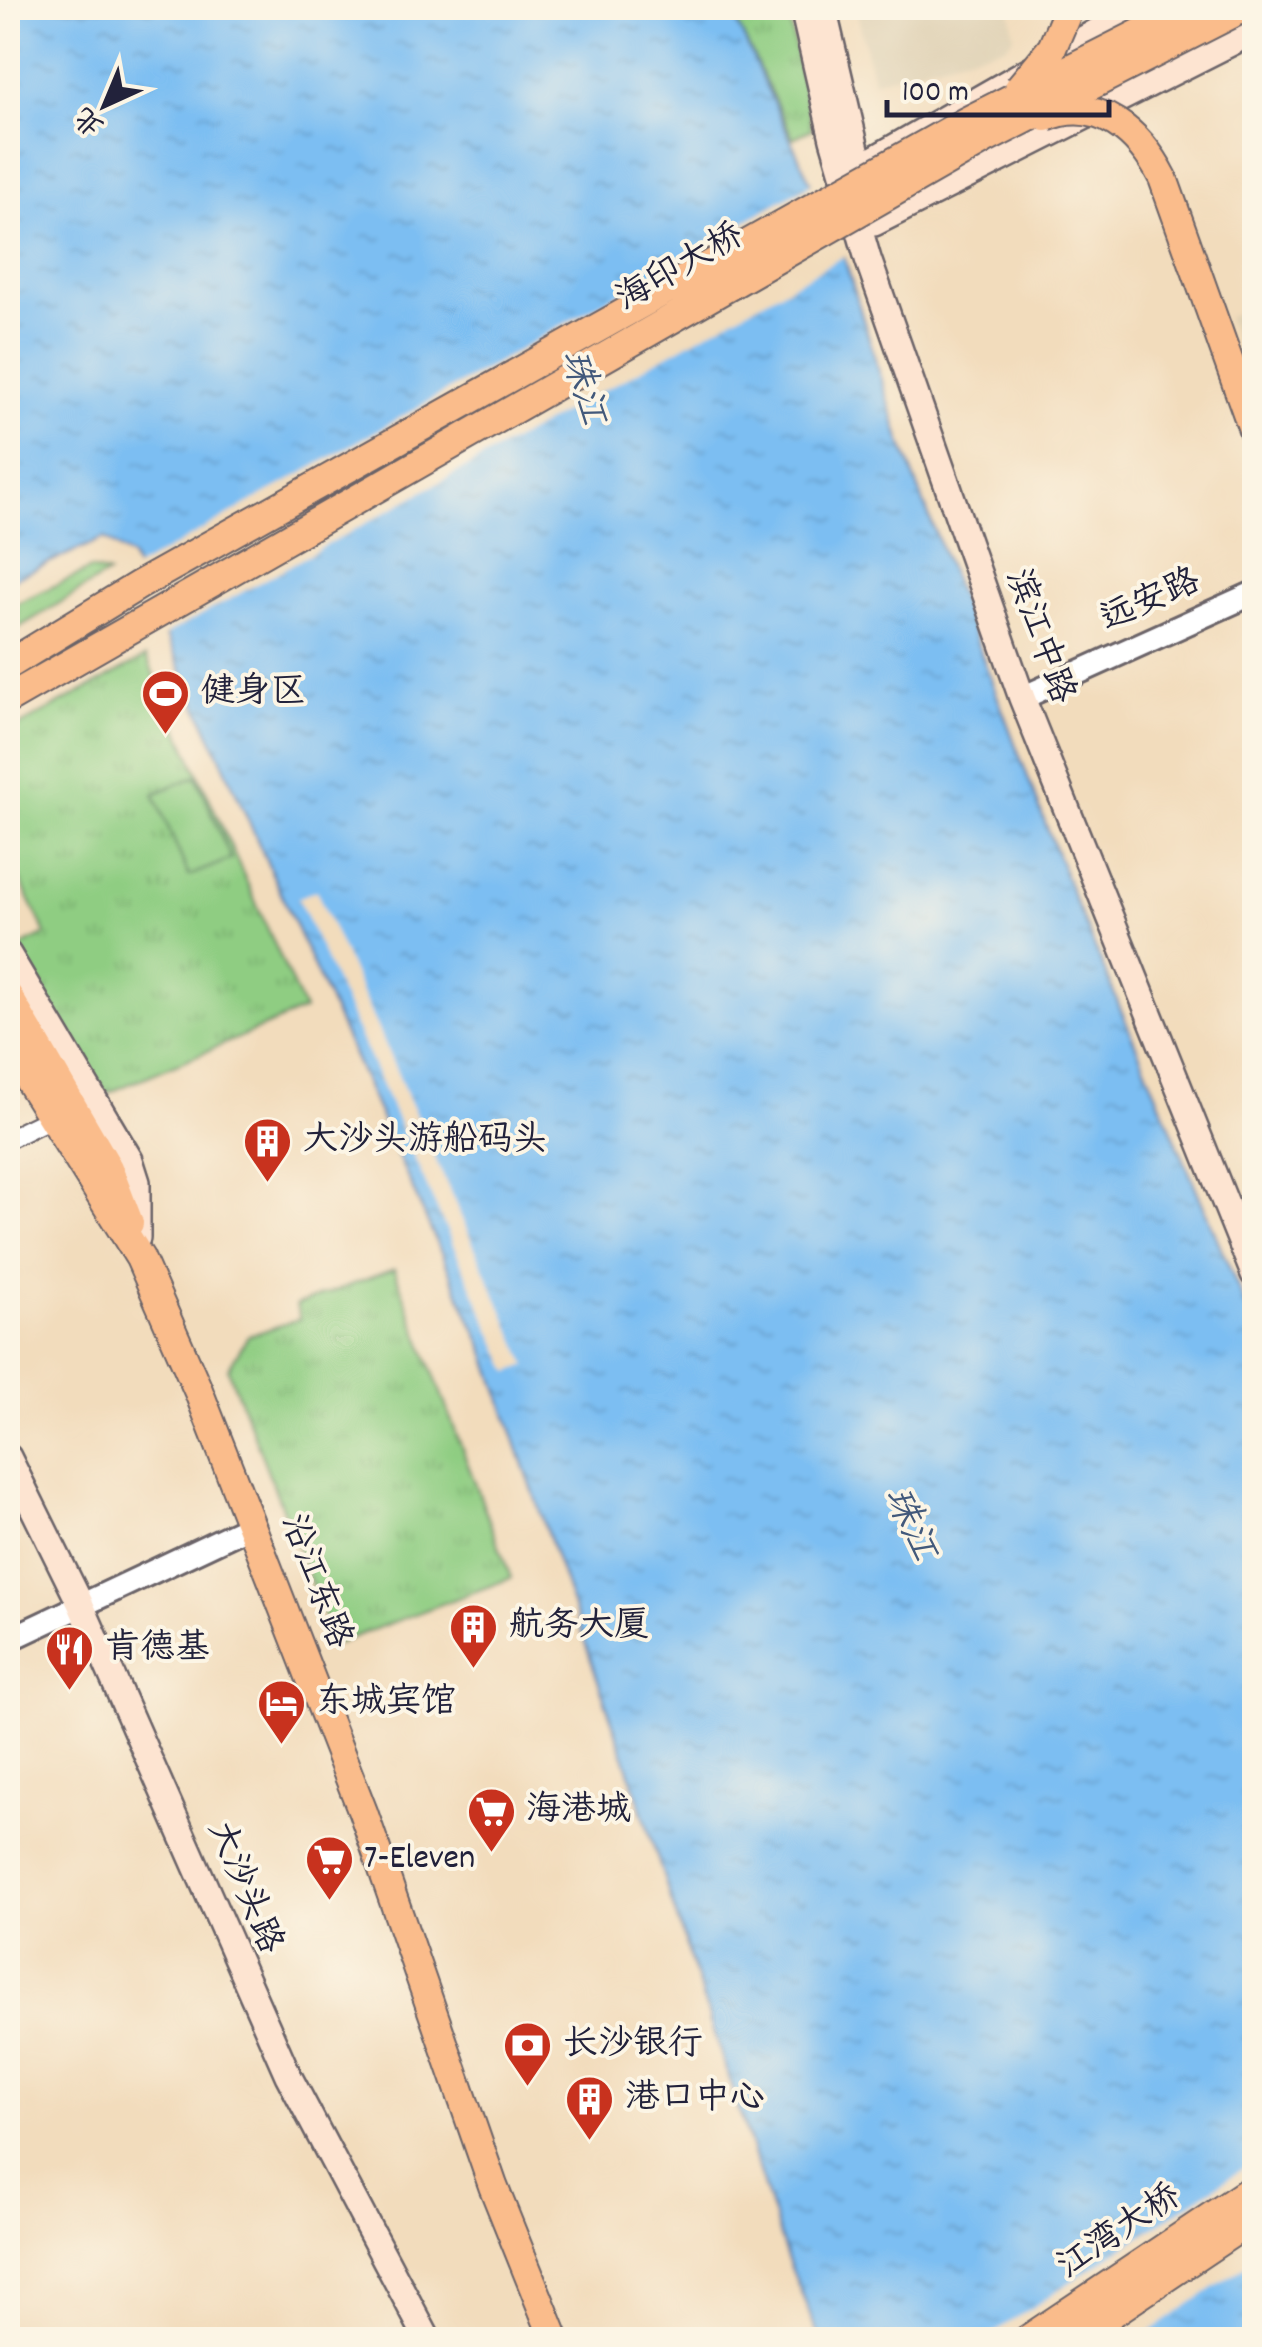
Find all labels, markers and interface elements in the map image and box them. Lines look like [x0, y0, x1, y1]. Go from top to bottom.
north arrow [55, 55, 155, 155]
scale bar [887, 55, 1110, 117]
text: 100 m [902, 73, 969, 116]
text: 北 [67, 95, 115, 144]
street label: 海印大桥 [608, 212, 754, 326]
water label: 珠江 [544, 344, 618, 434]
street label: 远安路 [1093, 558, 1209, 646]
street label: 滨江中路 [991, 563, 1085, 711]
sports icon: 健身区 [140, 668, 192, 736]
place label: 健身区 [201, 669, 306, 719]
building icon: 大沙头游船码头 [242, 1116, 294, 1184]
place label: 大沙头游船码头 [303, 1117, 548, 1167]
water label: 珠江 [867, 1479, 949, 1573]
street label: 沿江东路 [266, 1508, 362, 1656]
building icon: 航务大厦 [448, 1602, 500, 1670]
place label: 航务大厦 [509, 1603, 649, 1653]
restaurant icon: 肯德基 [44, 1624, 96, 1692]
place label: 肯德基 [105, 1625, 210, 1675]
hotel icon: 东城宾馆 [255, 1678, 307, 1746]
place label: 东城宾馆 [316, 1679, 456, 1729]
supermarket icon: 海港城 [465, 1786, 517, 1854]
place label: 海港城 [526, 1787, 631, 1837]
street label: 大沙头路 [193, 1814, 293, 1962]
supermarket icon: 7-Eleven [303, 1834, 355, 1902]
place label: 7-Eleven [364, 1835, 475, 1885]
bank icon: 长沙银行 [502, 2020, 554, 2088]
place label: 长沙银行 [563, 2021, 703, 2071]
building icon: 港口中心 [564, 2074, 616, 2142]
place label: 港口中心 [625, 2075, 765, 2125]
street label: 江湾大桥 [1048, 2173, 1192, 2293]

